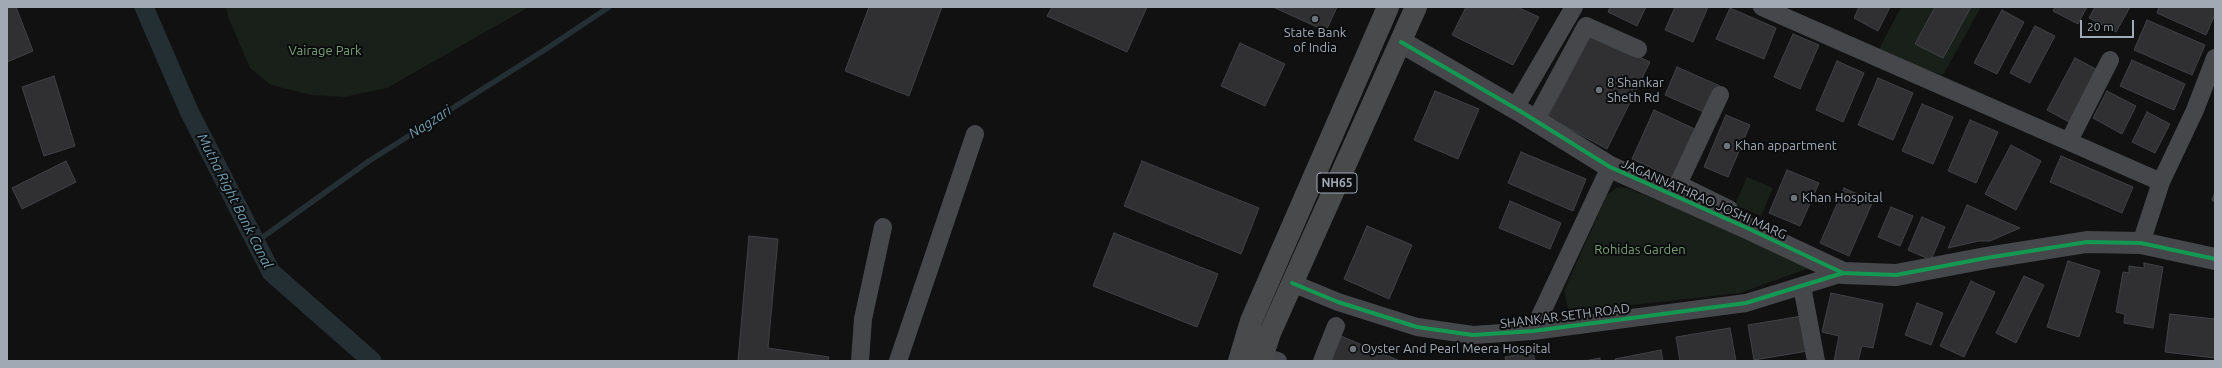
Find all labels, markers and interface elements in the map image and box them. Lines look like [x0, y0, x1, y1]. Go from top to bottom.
scale bar [2082, 12, 2136, 38]
marker: State Bank of India [1310, 14, 1320, 24]
text: 20 m [2087, 20, 2114, 33]
place label: State Bank of India [1284, 25, 1346, 56]
park label: Vairage Park [289, 43, 361, 59]
place label: 8 Shankar Sheth Rd [1607, 75, 1664, 106]
marker: 8 Shankar Sheth Rd [1594, 85, 1604, 95]
water label: Nagzari [406, 102, 454, 142]
water label: Mutha Right Bank Canal [194, 131, 276, 271]
place label: Khan appartment [1735, 138, 1837, 154]
marker: Khan appartment [1722, 141, 1732, 151]
street label: JAGANNATHRAO JOSHI MARG [1619, 155, 1789, 243]
road number: NH65 [1317, 173, 1357, 193]
place label: Khan Hospital [1802, 190, 1883, 206]
marker: Khan Hospital [1789, 193, 1799, 203]
park label: Rohidas Garden [1594, 242, 1686, 258]
street label: SHANKAR SETH ROAD [1499, 300, 1631, 332]
place label: Oyster And Pearl Meera Hospital [1361, 341, 1551, 357]
marker: Oyster And Pearl Meera Hospital [1348, 344, 1358, 354]

